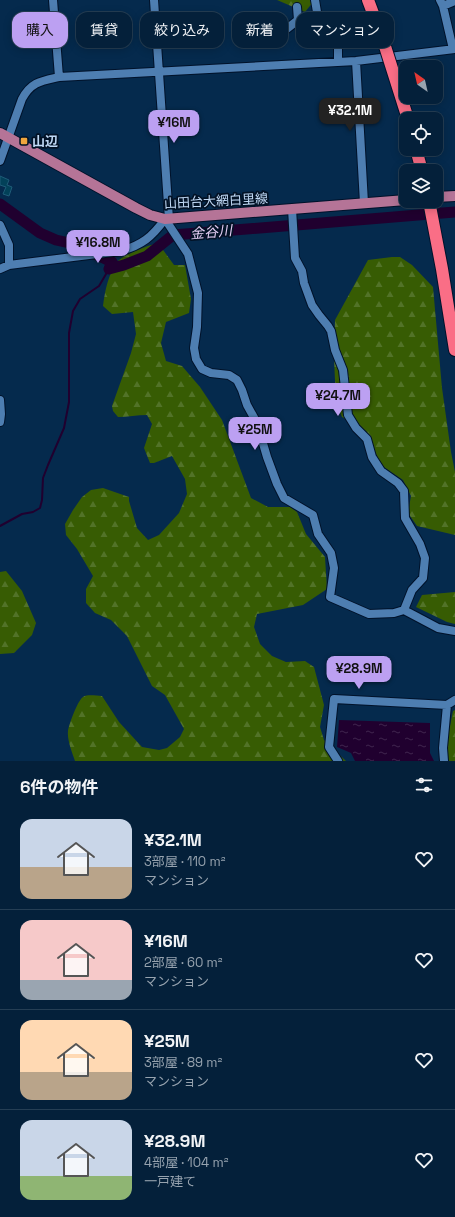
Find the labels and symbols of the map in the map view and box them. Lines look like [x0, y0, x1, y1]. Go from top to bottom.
north arrow [399, 60, 443, 104]
pin: ¥32.1M [317, 98, 383, 132]
pin: ¥16M [150, 110, 198, 144]
place label: 山辺 [32, 133, 58, 150]
marker: 山辺 [19, 136, 29, 146]
street label: 山田台大網白里線 [164, 190, 268, 212]
water label: 金谷川 [189, 221, 235, 243]
pin: ¥16.8M [65, 230, 131, 264]
pin: ¥24.7M [305, 383, 371, 417]
pin: ¥25M [231, 417, 279, 451]
pin: ¥28.9M [326, 656, 392, 690]

